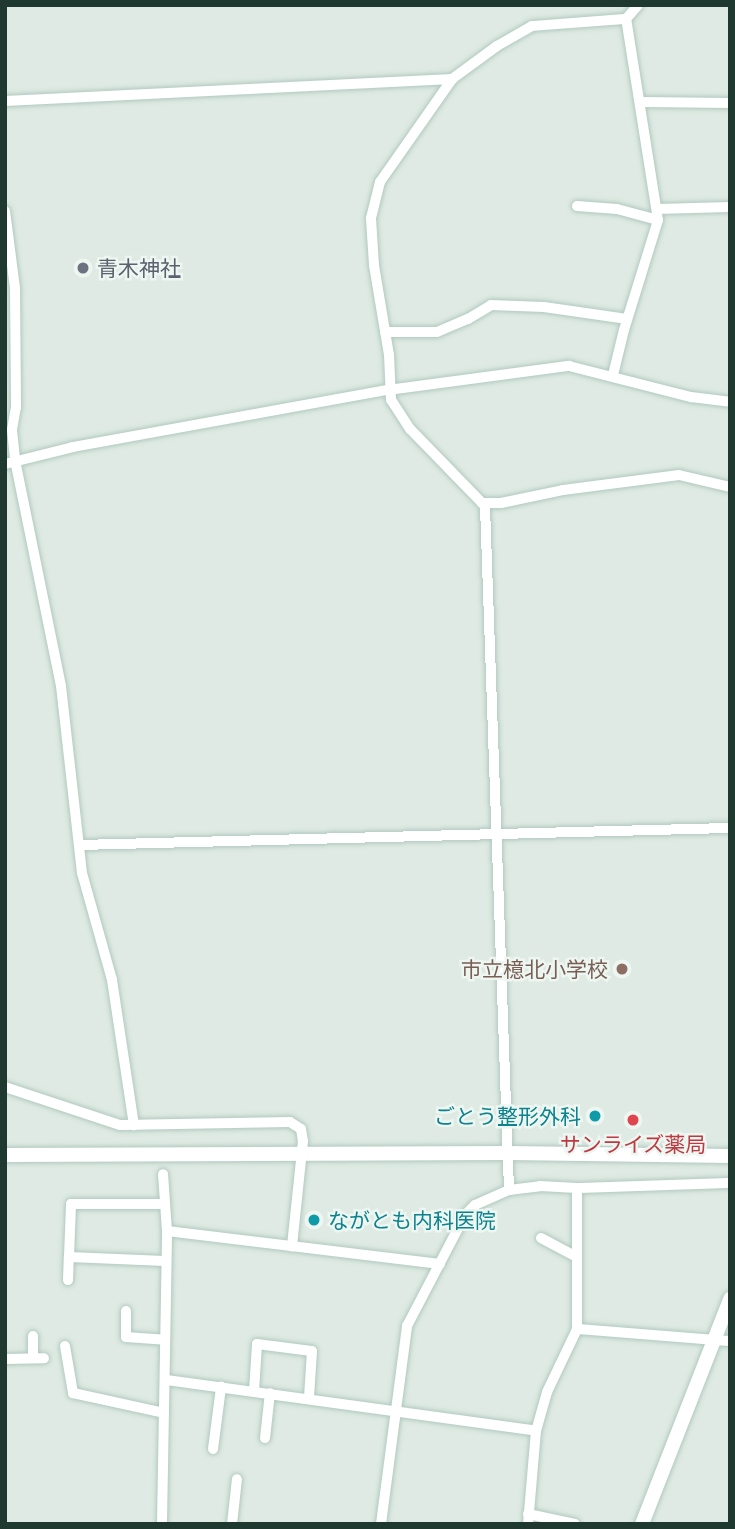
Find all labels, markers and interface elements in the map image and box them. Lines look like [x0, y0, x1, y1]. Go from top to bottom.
place label: 青木神社 [97, 255, 181, 281]
marker: 青木神社 [75, 260, 91, 276]
place label: 市立檍北小学校 [461, 956, 608, 982]
marker: 市立檍北小学校 [614, 961, 630, 977]
place label: ごとう整形外科 [434, 1103, 581, 1129]
marker: ごとう整形外科 [587, 1108, 603, 1124]
marker: サンライズ薬局 [625, 1112, 641, 1128]
place label: サンライズ薬局 [560, 1131, 706, 1157]
place label: ながとも内科医院 [328, 1207, 496, 1233]
marker: ながとも内科医院 [306, 1212, 322, 1228]

